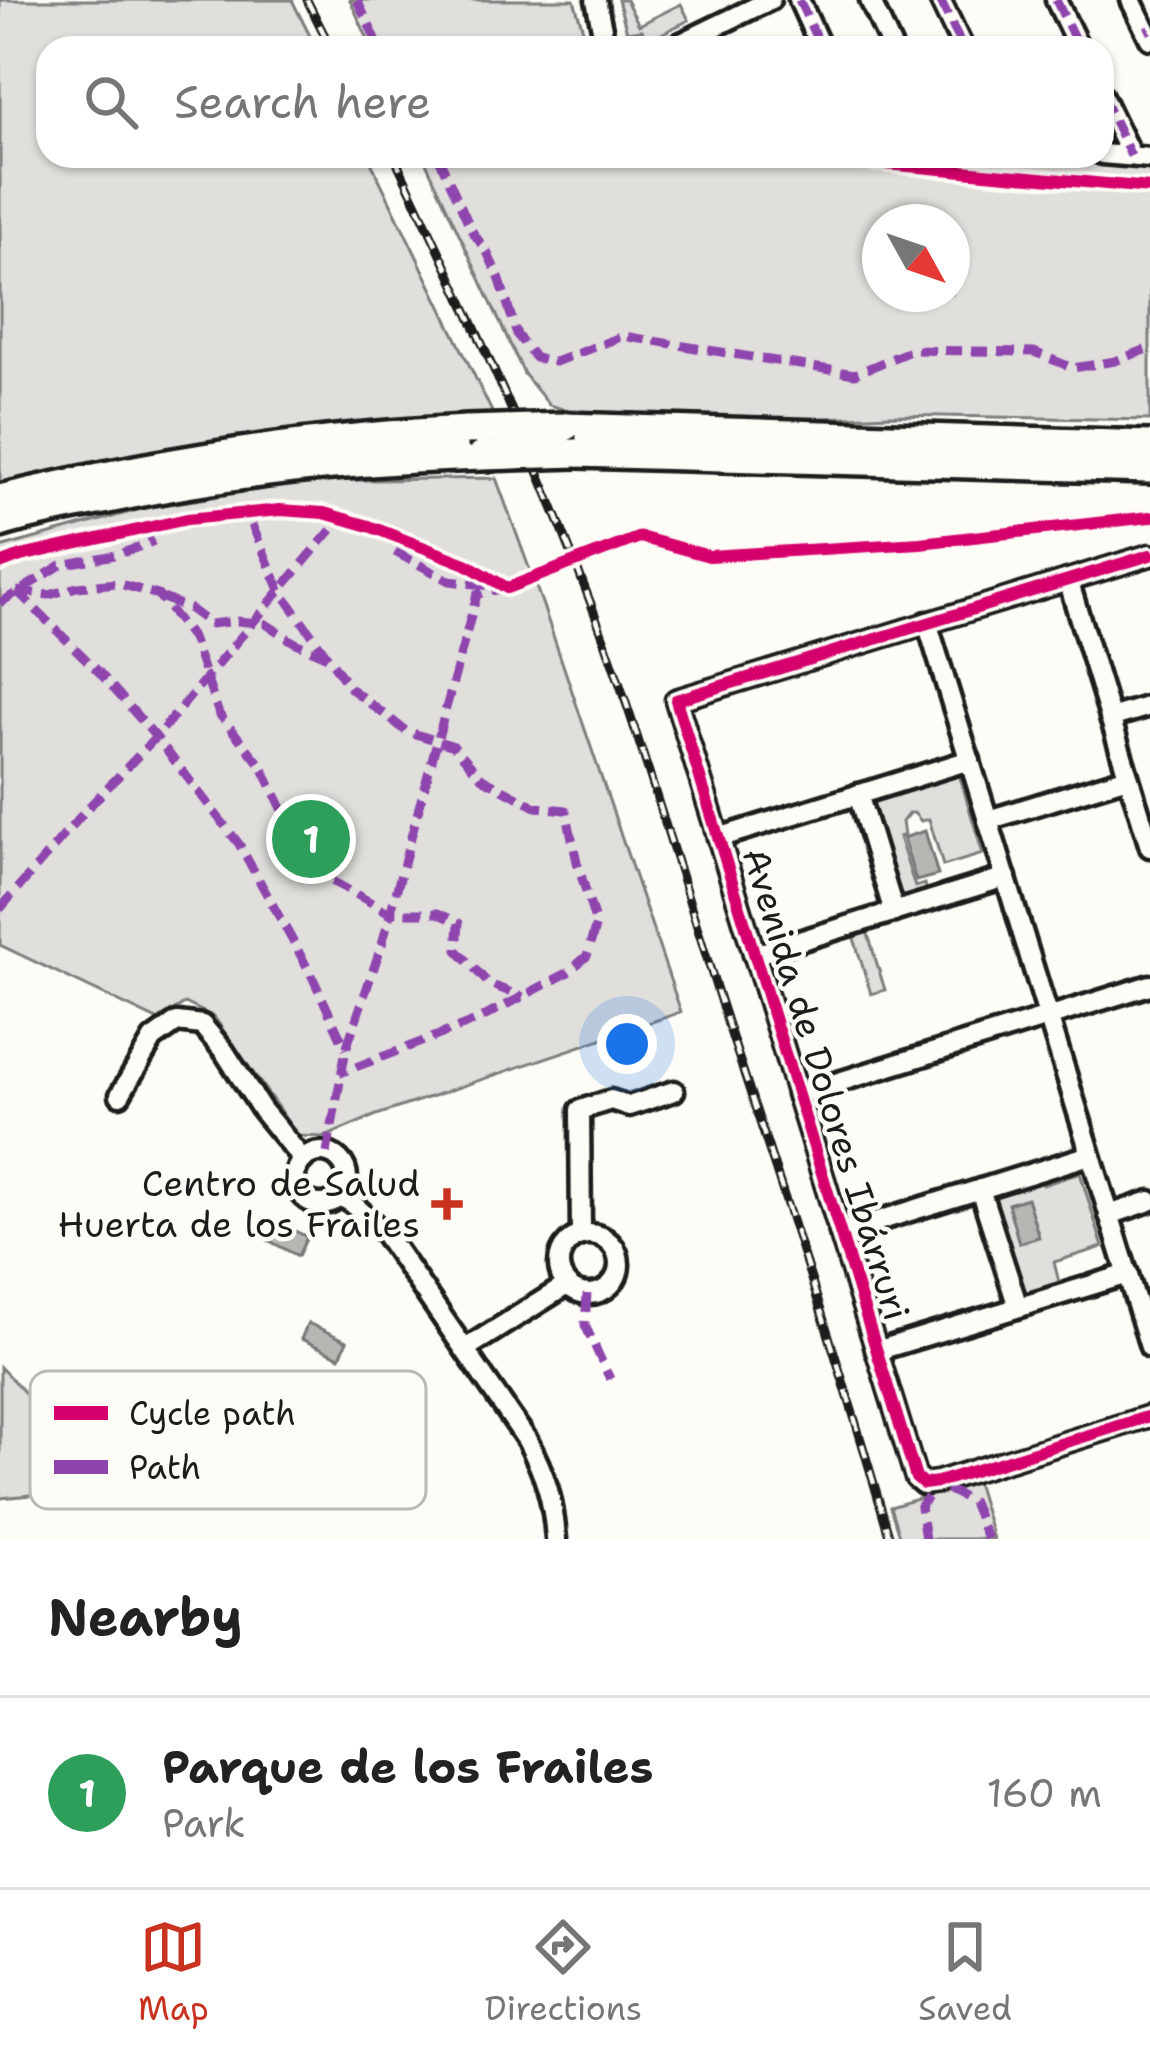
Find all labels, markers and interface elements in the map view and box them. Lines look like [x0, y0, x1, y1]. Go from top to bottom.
search box [36, 36, 1114, 168]
icon: search [78, 69, 144, 135]
text: Search here [174, 72, 431, 132]
north arrow [862, 204, 970, 312]
pin: 1 [272, 794, 350, 884]
street label: Avenida de Dolores Ibárruri [731, 842, 921, 1326]
your location [597, 1014, 657, 1074]
place label: Centro de Salud Huerta de los Frailes [58, 1159, 420, 1249]
marker: Centro de Salud Huerta de los Frailes [431, 1188, 463, 1220]
legend [30, 1371, 426, 1509]
text: Cycle path [129, 1391, 296, 1436]
text: Path [129, 1445, 201, 1490]
text: Nearby [48, 1583, 243, 1651]
text: Parque de los Frailes [162, 1737, 653, 1797]
text: 1 [78, 1767, 96, 1819]
text: 160 m [987, 1767, 1102, 1819]
text: Park [162, 1797, 246, 1849]
tab: Map [138, 1914, 209, 2031]
tab: Directions [485, 1914, 642, 2031]
tab: Saved [918, 1914, 1012, 2031]

